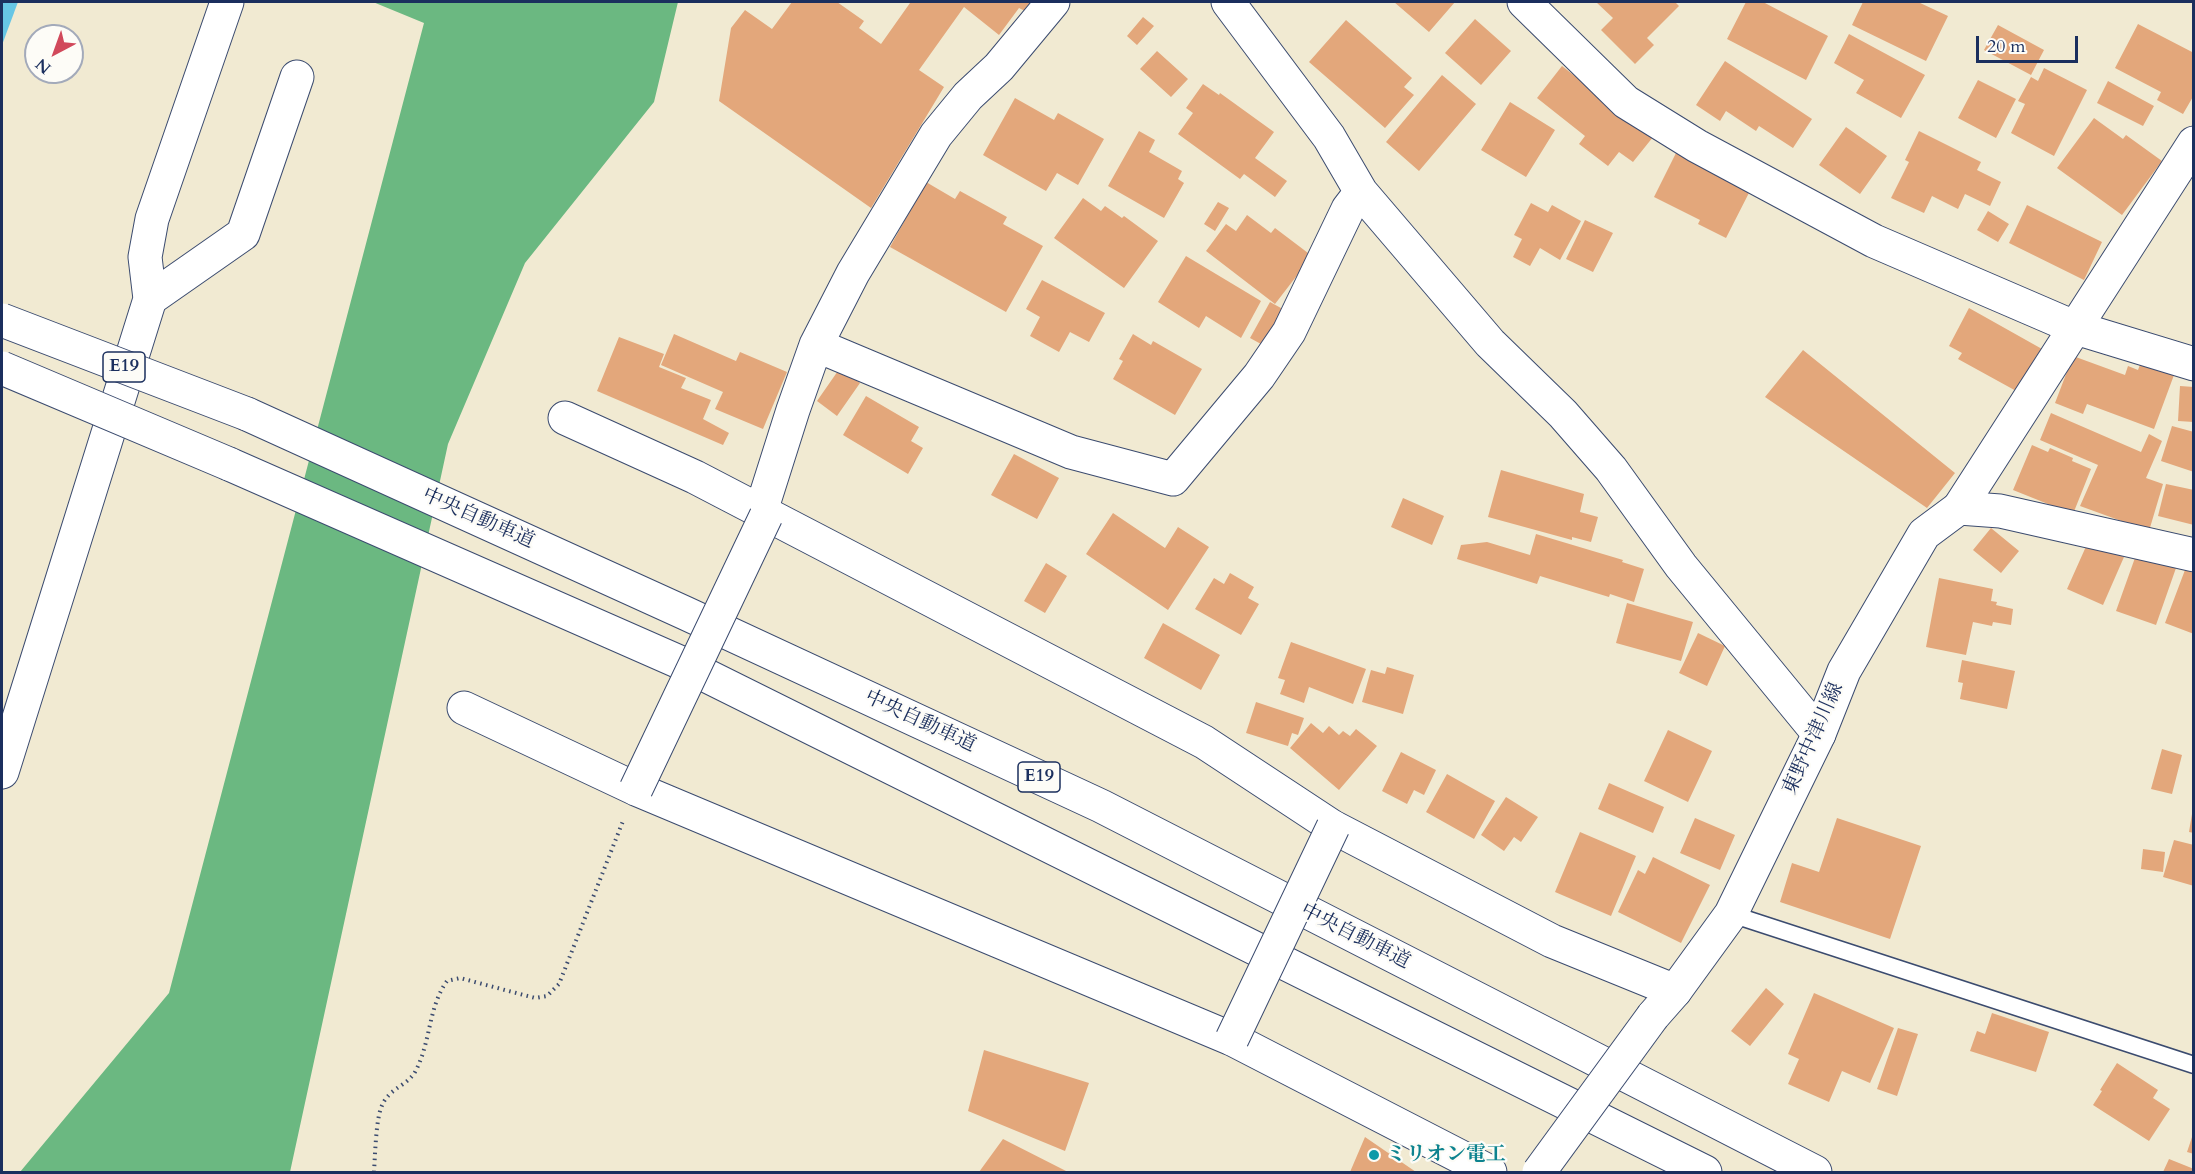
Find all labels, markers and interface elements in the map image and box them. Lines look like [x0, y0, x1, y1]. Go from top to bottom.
north arrow [24, 24, 84, 84]
scale bar [1979, 24, 2081, 62]
text: 20 m [1987, 34, 2026, 59]
text: N [31, 53, 56, 79]
road number: E19 [103, 352, 145, 382]
street label: 中央自動車道 [418, 484, 538, 554]
street label: 東野中津川線 [1779, 679, 1849, 799]
street label: 中央自動車道 [861, 686, 979, 758]
road number: E19 [1018, 762, 1060, 792]
street label: 中央自動車道 [1296, 899, 1414, 975]
place label: ミリオン電工 [1386, 1143, 1506, 1167]
marker: ミリオン電工 [1367, 1148, 1381, 1162]

